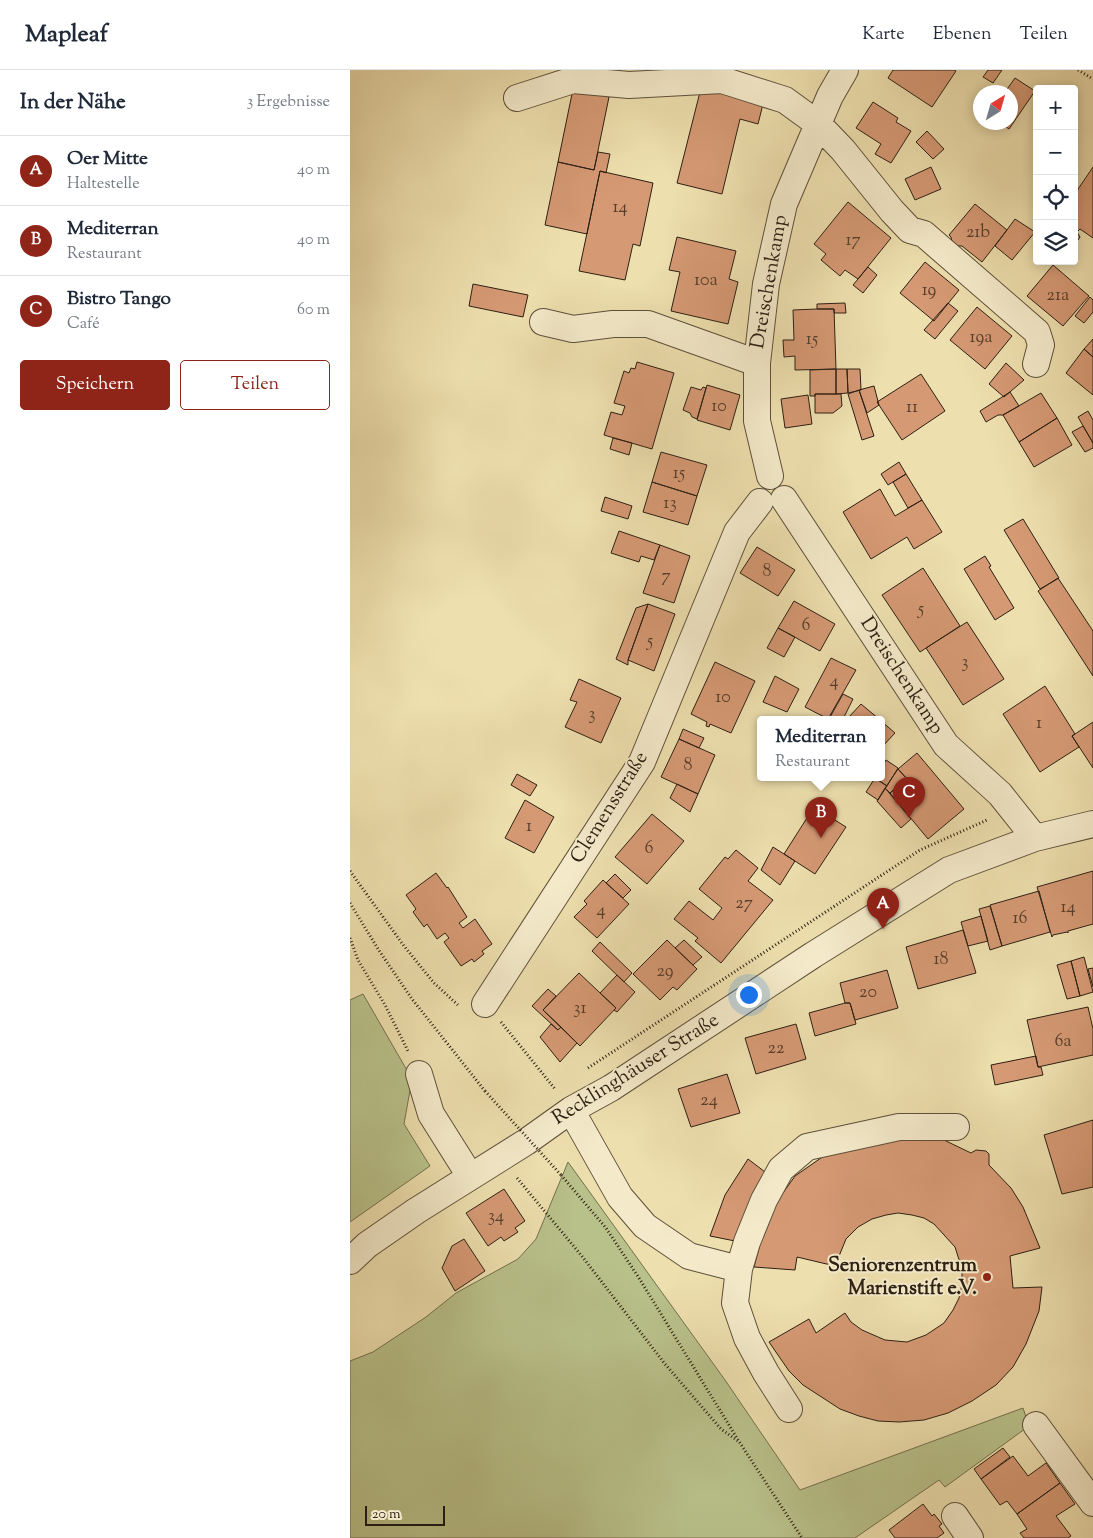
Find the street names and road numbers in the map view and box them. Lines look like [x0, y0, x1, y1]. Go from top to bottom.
street label: Dreischenkamp [744, 213, 796, 351]
street label: Dreischenkamp [852, 611, 950, 741]
street label: Clemensstraße [564, 746, 656, 870]
street label: Recklinghäuser Straße [547, 1007, 725, 1133]

